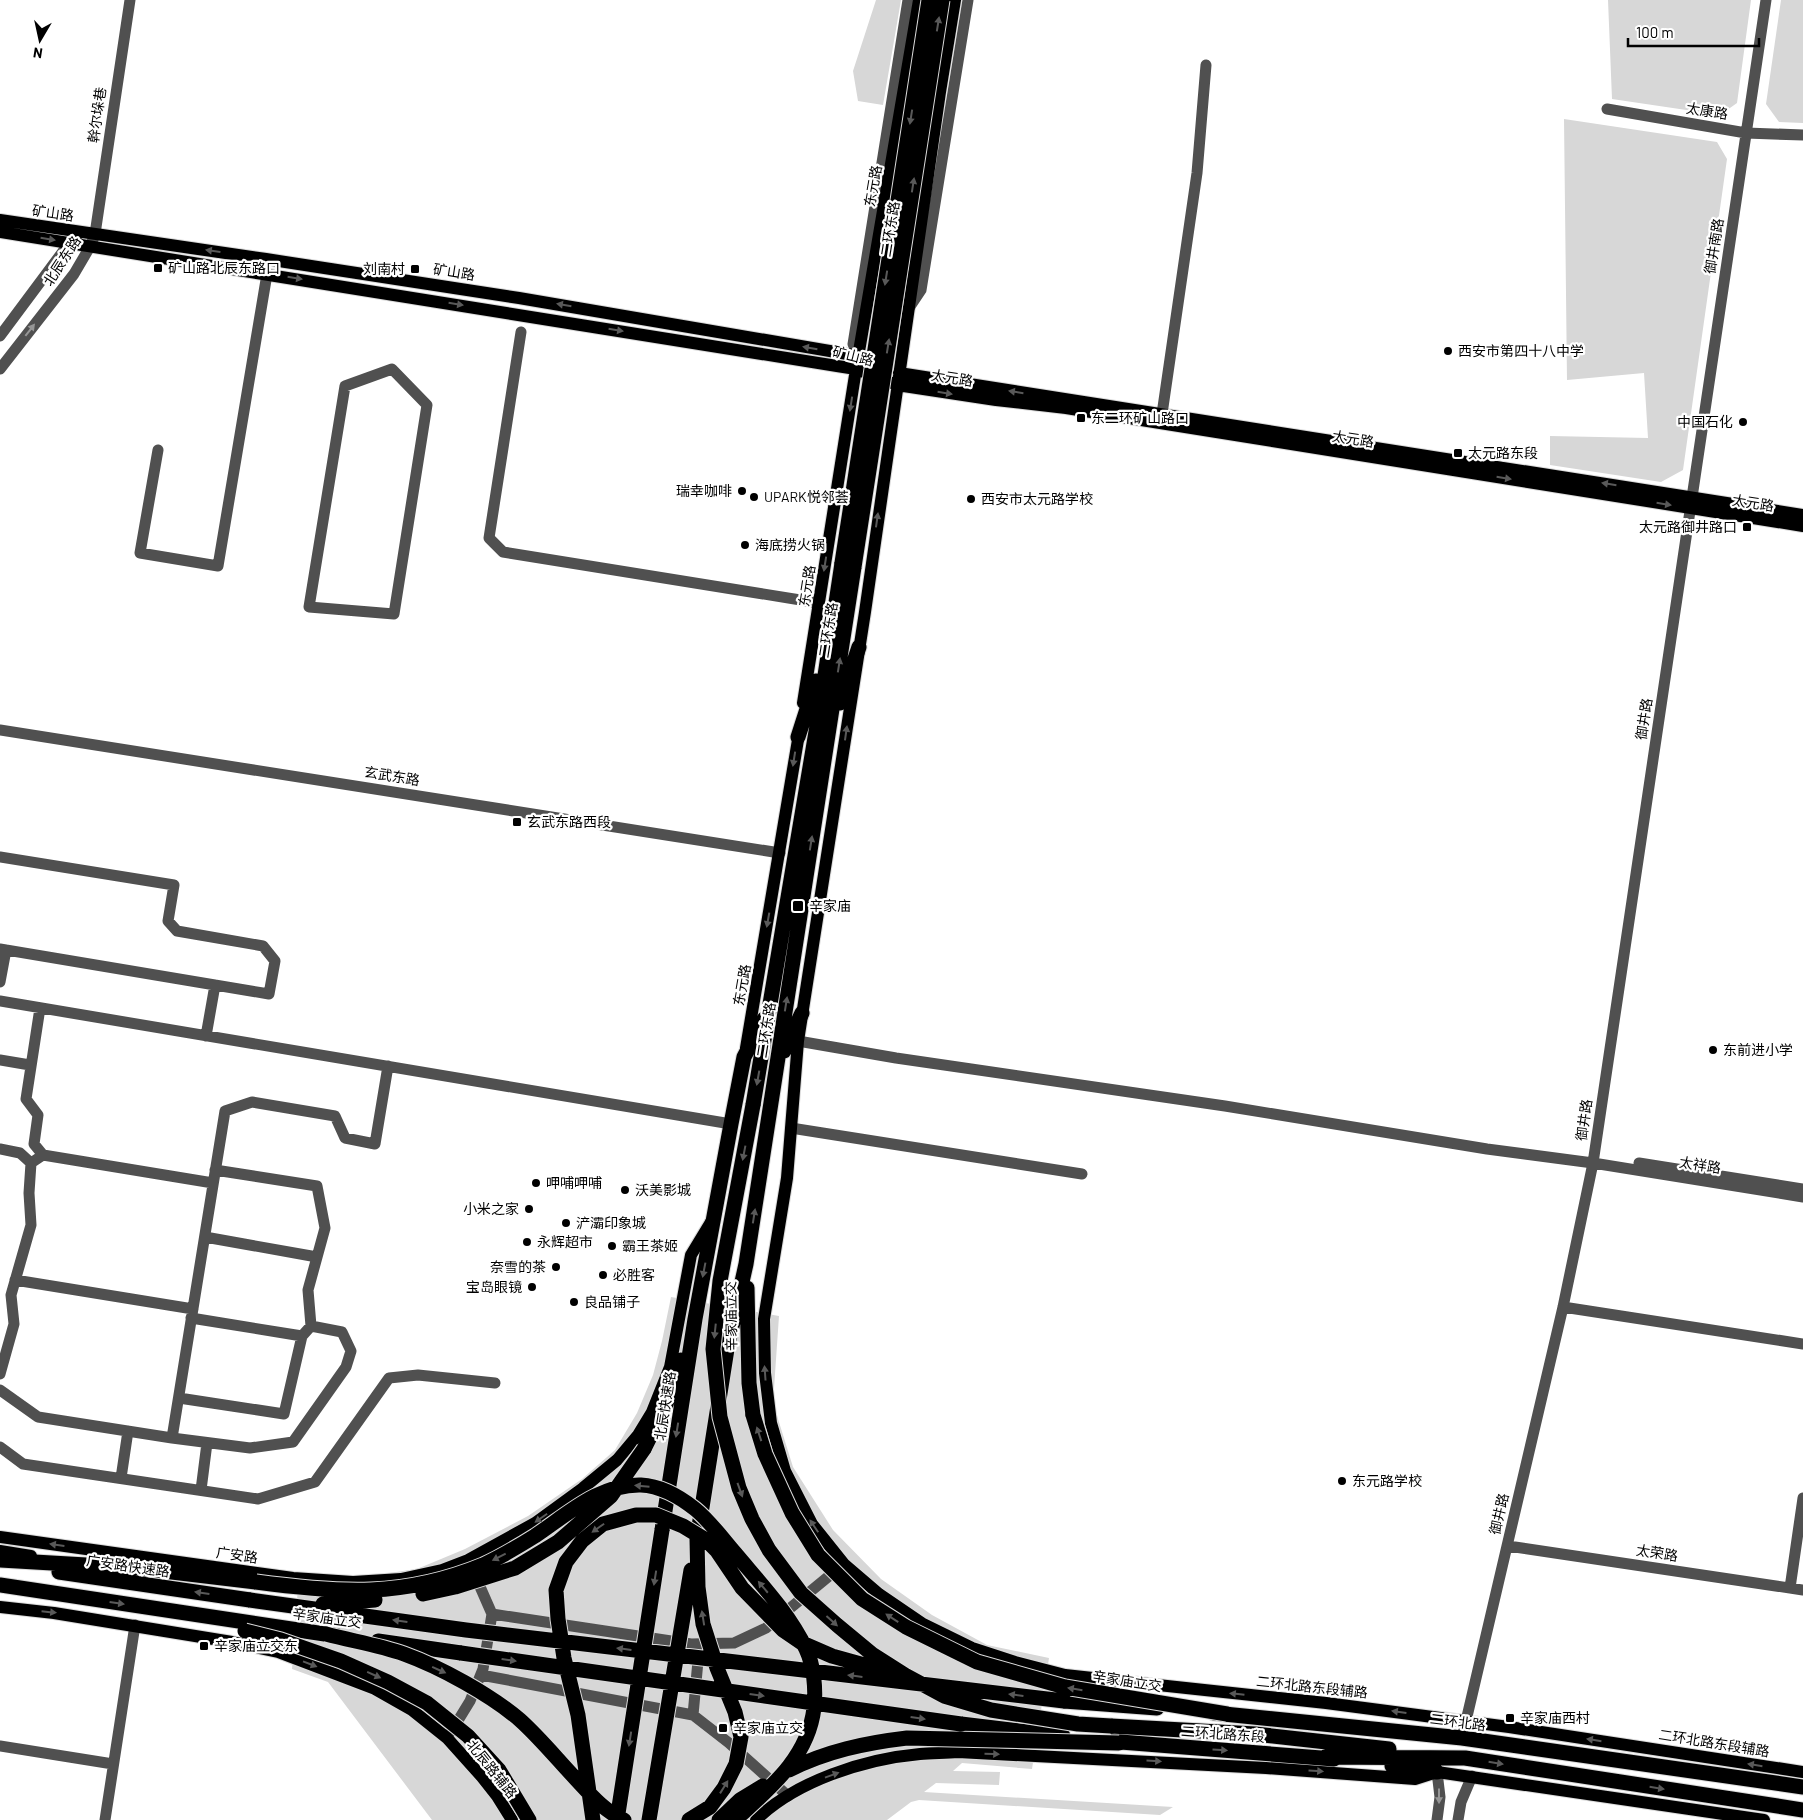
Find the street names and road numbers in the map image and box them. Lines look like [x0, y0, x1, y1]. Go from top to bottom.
street label: 幹尔垛巷 [84, 86, 109, 144]
street label: 太康路 [1685, 99, 1729, 122]
street label: 东元路 [860, 164, 885, 208]
street label: 二环东路 [877, 200, 902, 258]
street label: 矿山路 [31, 201, 75, 224]
street label: 御井南路 [1701, 217, 1726, 275]
street label: 北辰东路 [39, 233, 84, 289]
street label: 矿山路 [432, 260, 476, 283]
street label: 矿山路 [831, 342, 876, 369]
street label: 太元路 [930, 366, 974, 389]
street label: 太元路 [1331, 427, 1375, 450]
street label: 太元路 [1731, 491, 1775, 514]
street label: 东元路 [795, 564, 818, 608]
street label: 二环东路 [815, 601, 840, 659]
street label: 御井路 [1632, 697, 1655, 741]
street label: 玄武东路 [363, 763, 421, 788]
street label: 东元路 [729, 963, 754, 1007]
street label: 二环东路 [753, 1001, 778, 1059]
street label: 御井路 [1572, 1098, 1595, 1142]
street label: 太祥路 [1678, 1153, 1722, 1176]
street label: 辛家庙立交 [721, 1281, 740, 1351]
street label: 北辰快速路 [651, 1370, 678, 1442]
street label: 御井路 [1486, 1492, 1512, 1536]
street label: 太荣路 [1635, 1541, 1679, 1564]
street label: 广安路 [215, 1543, 259, 1566]
street label: 广安路快速路 [85, 1551, 171, 1580]
street label: 辛家庙立交 [291, 1604, 363, 1631]
street label: 辛家庙立交 [1091, 1667, 1163, 1694]
street label: 二环北路东段辅路 [1255, 1672, 1369, 1701]
street label: 二环北路 [1429, 1710, 1487, 1733]
street label: 二环北路东段 [1181, 1722, 1266, 1745]
street label: 二环北路东段辅路 [1657, 1725, 1771, 1760]
street label: 北辰路辅路 [464, 1736, 521, 1801]

